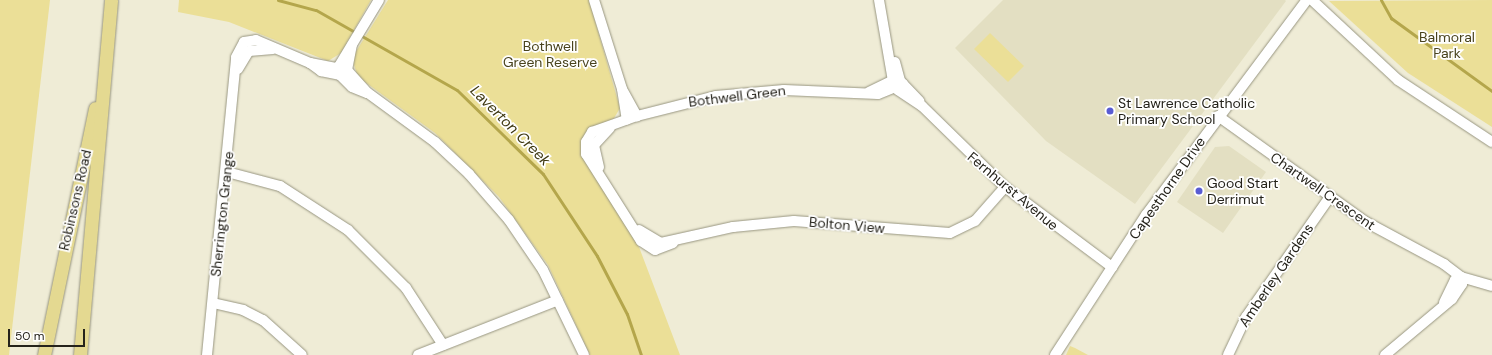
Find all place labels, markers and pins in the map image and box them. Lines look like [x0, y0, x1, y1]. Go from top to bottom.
place label: St Lawrence Catholic Primary School [1118, 95, 1255, 128]
marker: St Lawrence Catholic Primary School [1105, 106, 1115, 116]
place label: Good Start Derrimut [1207, 175, 1279, 208]
marker: Good Start Derrimut [1194, 186, 1204, 196]

